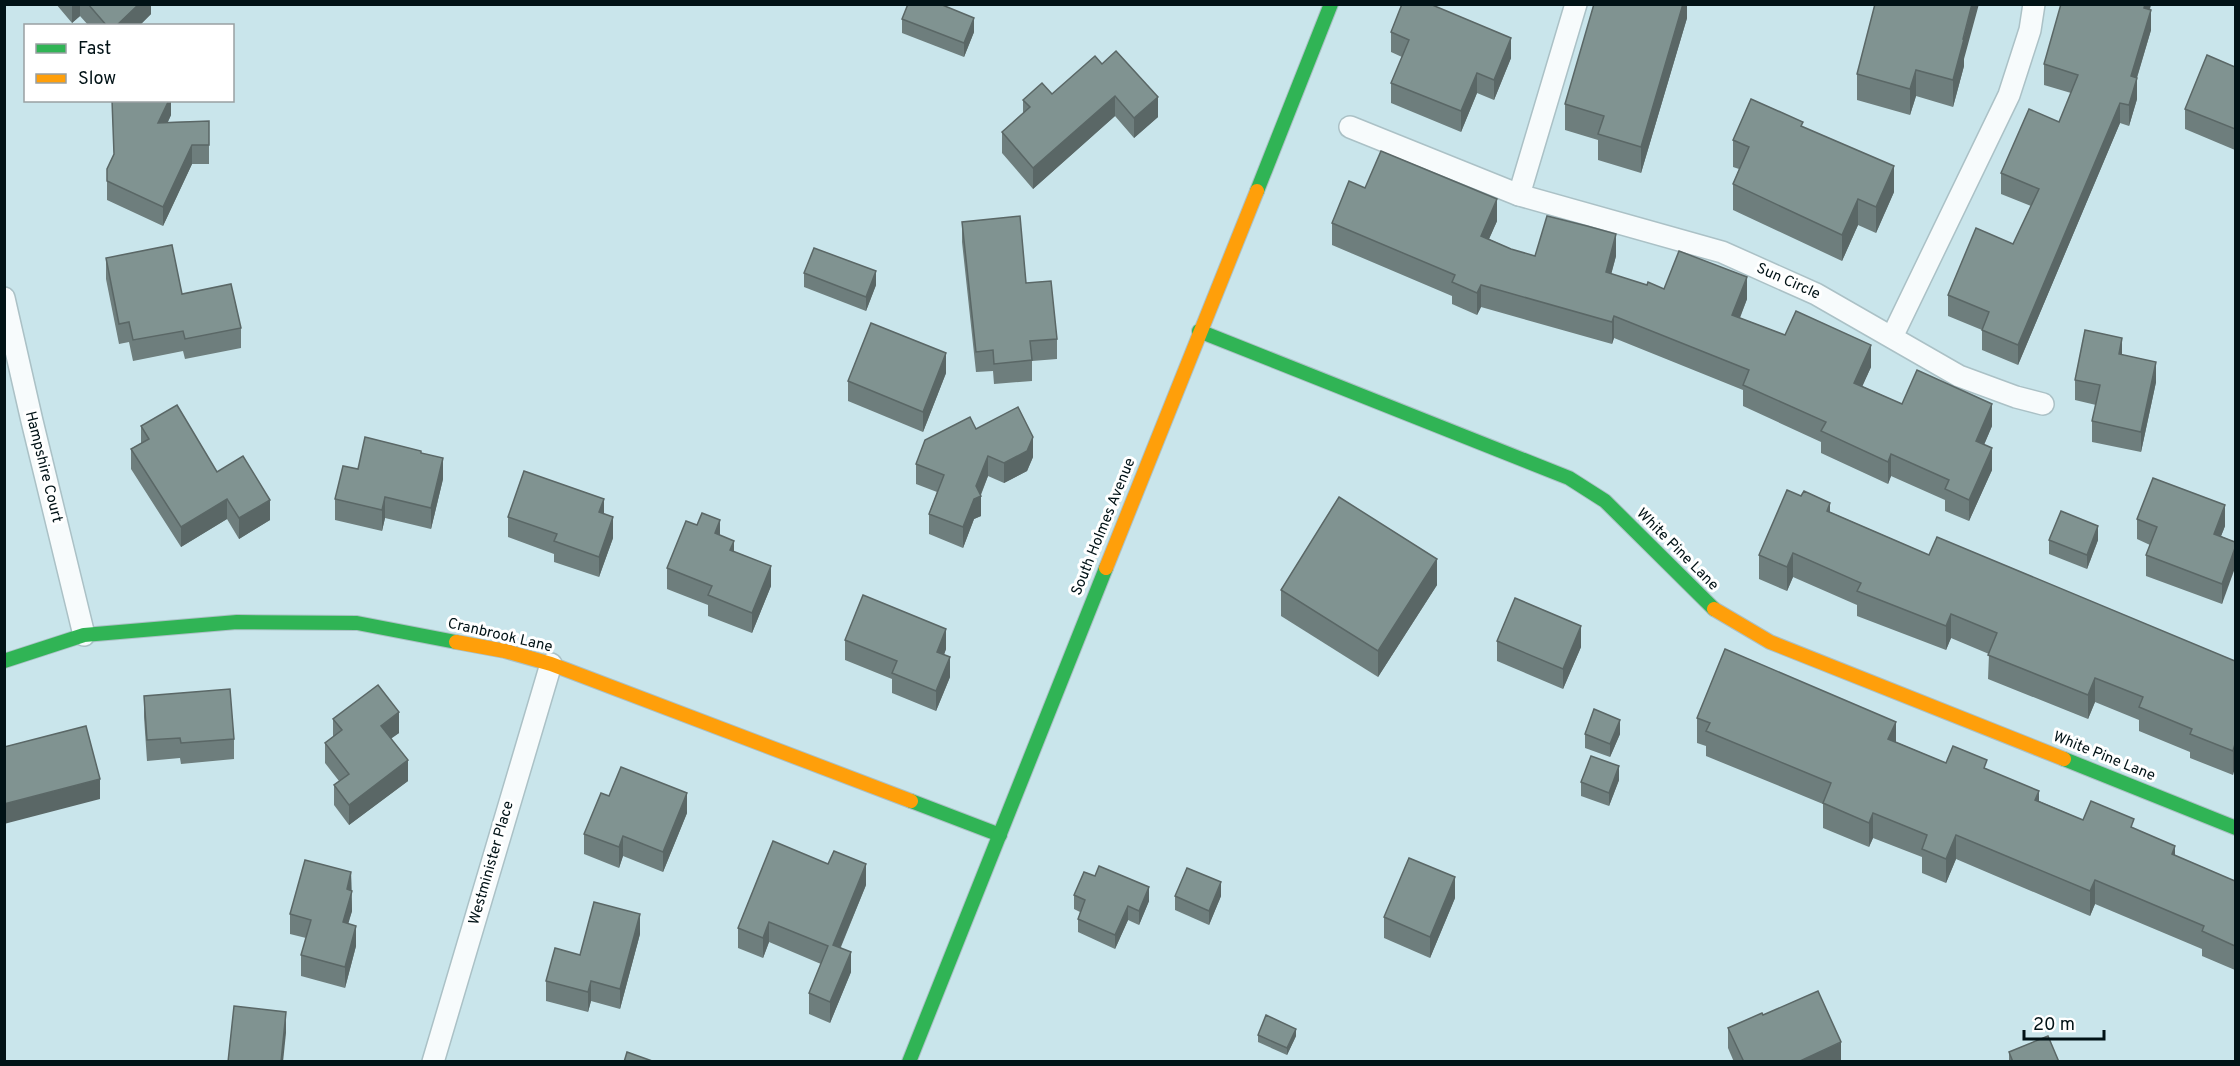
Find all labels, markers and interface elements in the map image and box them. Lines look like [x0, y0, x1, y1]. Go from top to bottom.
legend [24, 24, 234, 102]
text: Fast [78, 38, 111, 61]
text: Slow [78, 68, 116, 91]
street label: Sun Circle [1753, 259, 1823, 305]
street label: Hampshire Court [20, 409, 66, 525]
street label: South Holmes Avenue [1068, 455, 1140, 599]
street label: White Pine Lane [1632, 505, 1722, 595]
street label: Cranbrook Lane [446, 615, 554, 657]
street label: White Pine Lane [2050, 728, 2158, 786]
street label: Westminister Place [465, 799, 519, 927]
scale bar [2024, 1003, 2104, 1041]
text: 20 m [2033, 1014, 2075, 1037]

